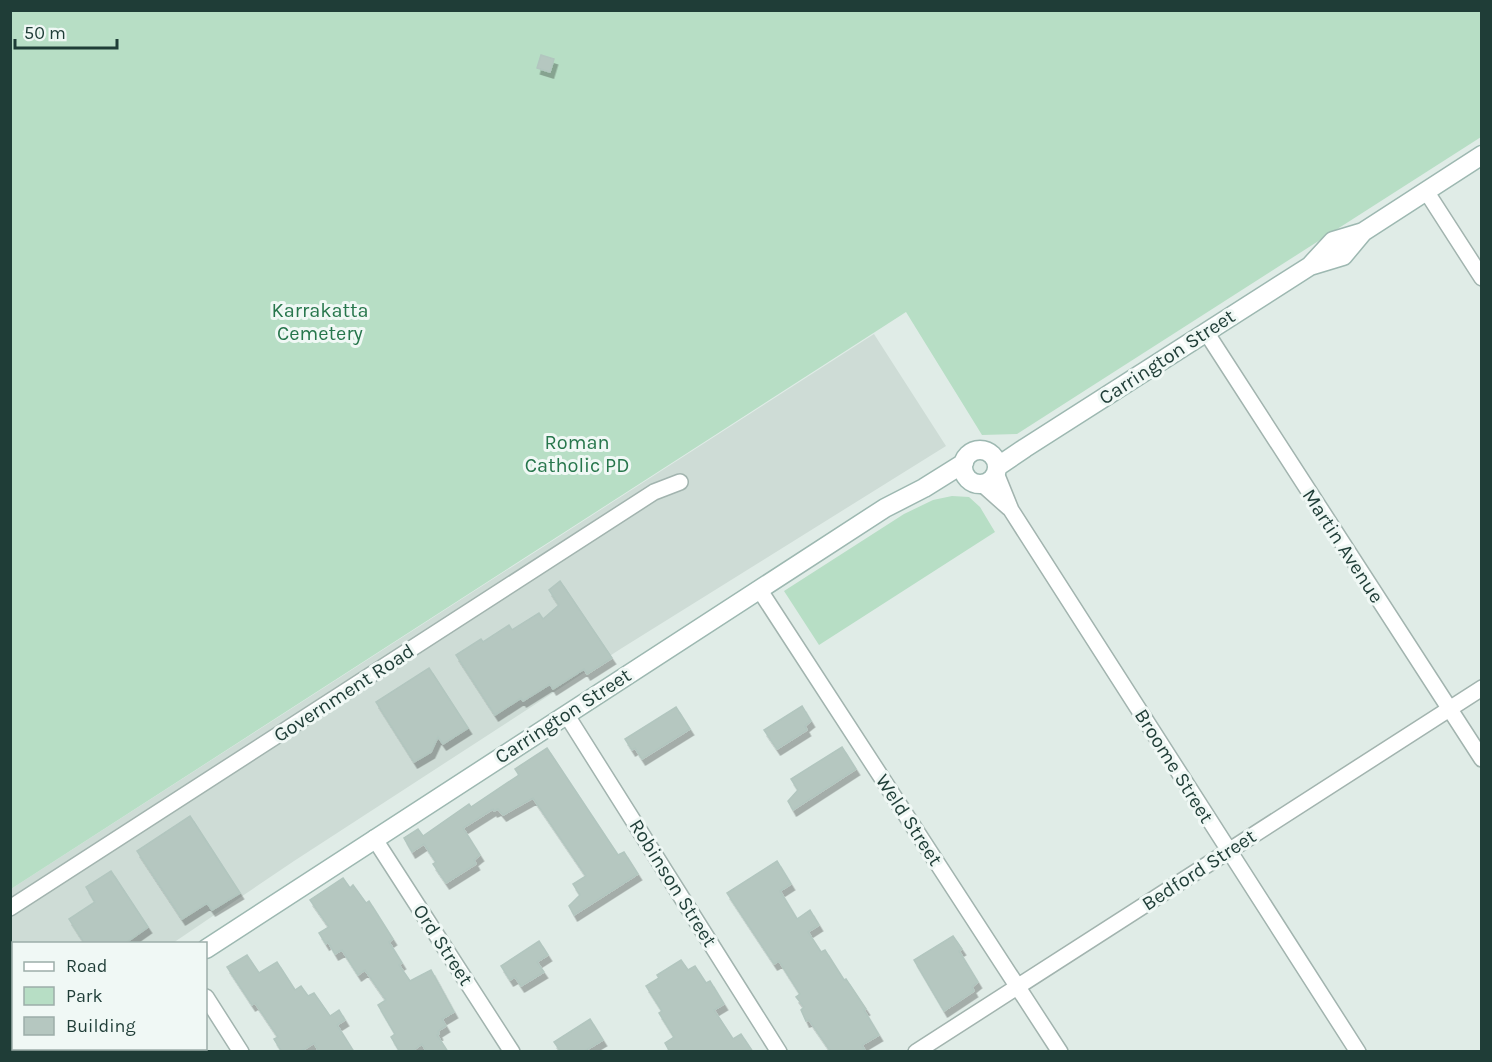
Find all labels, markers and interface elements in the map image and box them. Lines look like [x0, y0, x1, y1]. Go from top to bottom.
scale bar [15, 12, 117, 50]
text: 50 m [24, 22, 66, 44]
park label: Karrakatta Cemetery [272, 299, 368, 345]
street label: Carrington Street [1095, 304, 1240, 409]
park label: Roman Catholic PD [525, 431, 629, 477]
street label: Martin Avenue [1298, 485, 1388, 607]
street label: Government Road [269, 639, 419, 747]
street label: Carrington Street [491, 663, 636, 768]
street label: Broome Street [1130, 705, 1218, 828]
street label: Weld Street [871, 770, 947, 871]
street label: Robinson Street [625, 815, 722, 951]
street label: Bedford Street [1138, 824, 1261, 915]
street label: Ord Street [408, 900, 478, 990]
legend [12, 942, 207, 1050]
text: Road [66, 955, 107, 977]
text: Park [66, 985, 103, 1007]
text: Building [66, 1015, 136, 1037]

